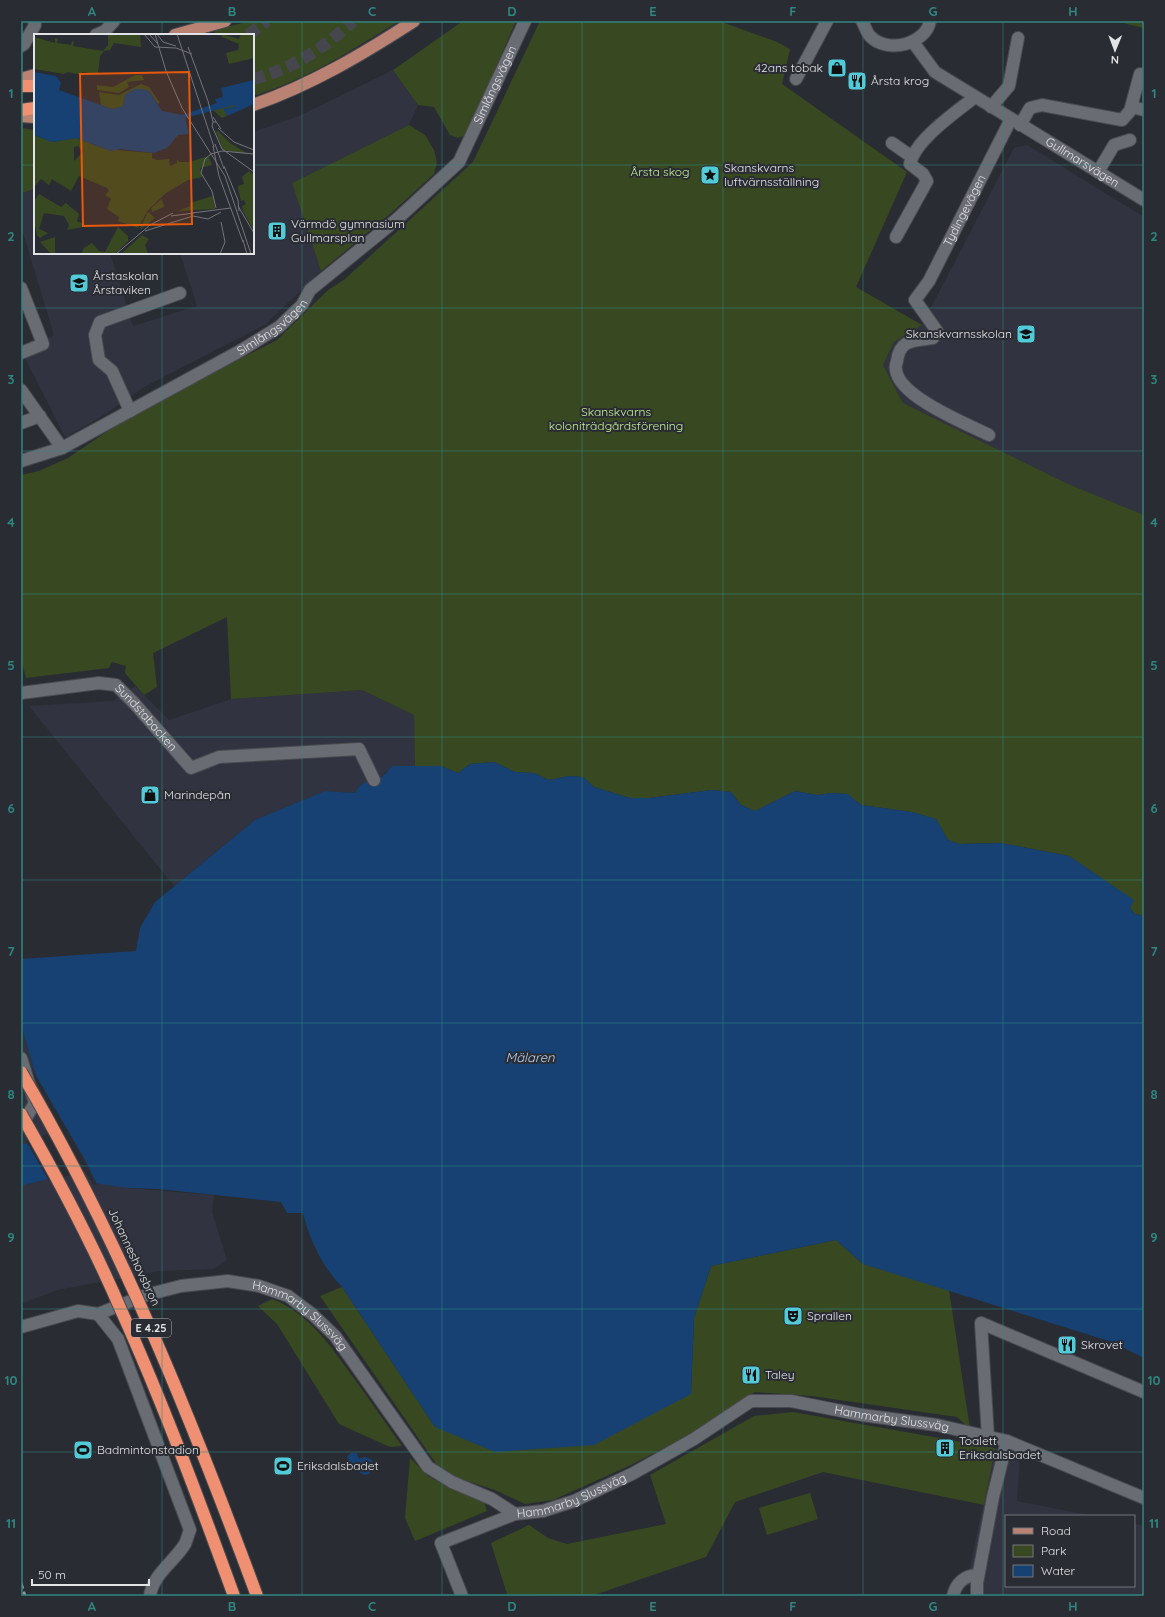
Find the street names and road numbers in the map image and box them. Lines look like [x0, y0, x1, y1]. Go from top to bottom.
street label: Simlångsvägen [470, 43, 519, 126]
street label: Gullmarsvägen [1043, 134, 1122, 190]
street label: Tydingevägen [940, 172, 988, 249]
street label: Simlångsvägen [234, 297, 311, 358]
street label: Sundstabacken [112, 680, 181, 754]
street label: Johanneshovsbron [105, 1205, 164, 1308]
street label: Hammarby Slussväg [251, 1277, 351, 1354]
road number: E 4.25 [131, 1319, 171, 1337]
street label: Hammarby Slussväg [833, 1402, 951, 1435]
street label: Hammarby Slussväg [516, 1470, 629, 1521]

